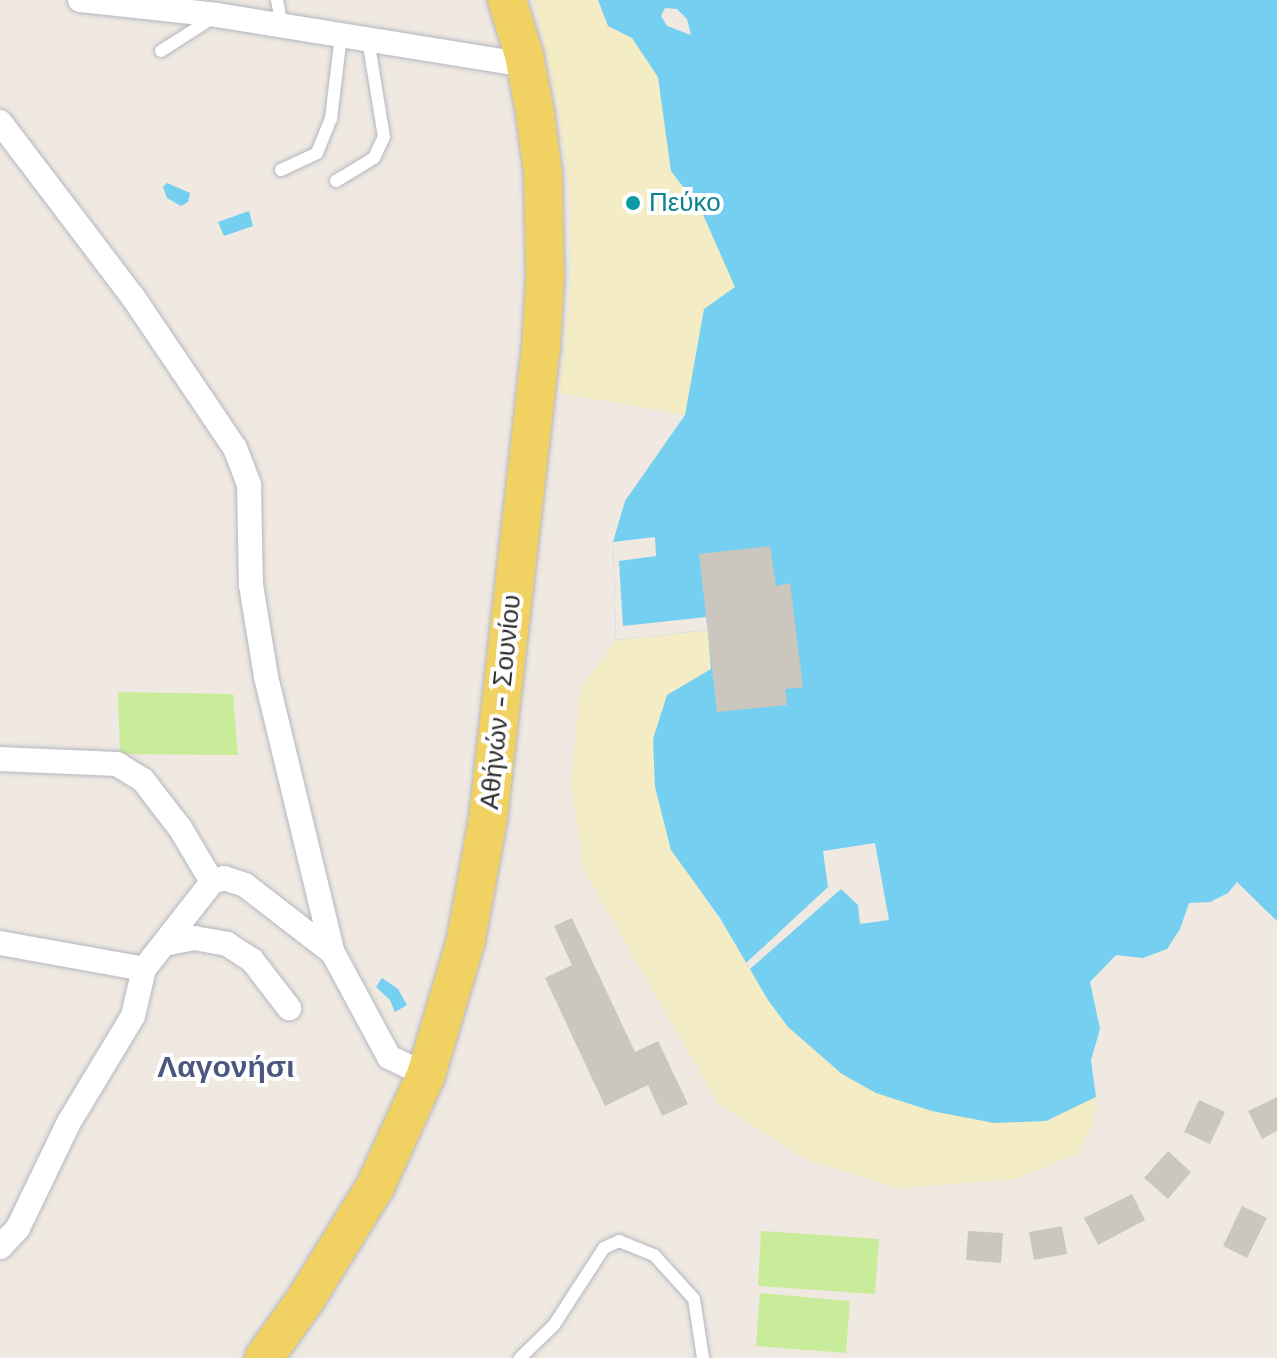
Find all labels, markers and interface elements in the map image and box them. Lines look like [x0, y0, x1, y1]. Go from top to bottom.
place label: Πεύκο [649, 187, 721, 219]
marker: Πεύκο [624, 194, 642, 212]
street label: Αθήνών - Σουνίου [474, 593, 528, 811]
district label: Λαγονήσι [157, 1049, 295, 1085]

